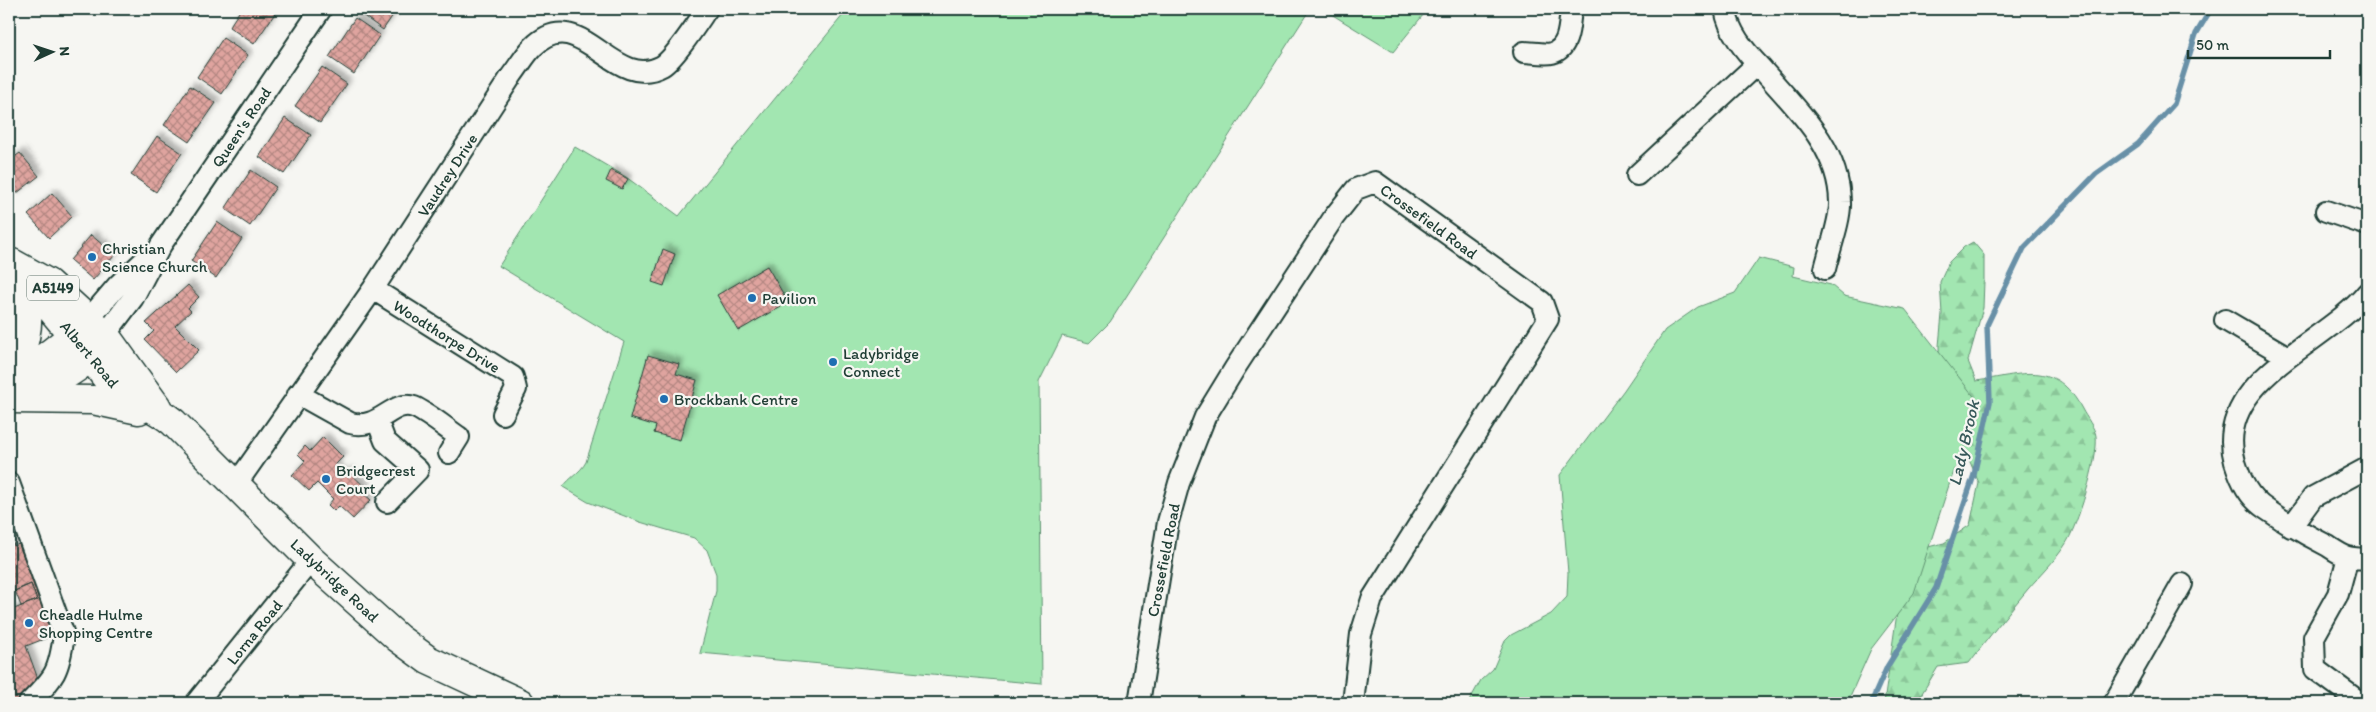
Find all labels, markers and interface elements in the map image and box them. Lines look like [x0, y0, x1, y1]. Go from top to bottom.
north arrow [28, 28, 78, 78]
scale bar [2188, 28, 2331, 60]
text: 50 m [2196, 36, 2229, 54]
text: N [56, 46, 73, 57]
street label: Queen's Road [208, 83, 275, 171]
street label: Vaudrey Drive [413, 130, 481, 221]
street label: Crossefield Road [1376, 180, 1481, 263]
place label: Christian Science Church [102, 239, 208, 276]
marker: Christian Science Church [86, 251, 98, 263]
road number: A5149 [27, 276, 79, 300]
place label: Pavilion [762, 289, 816, 308]
marker: Pavilion [746, 292, 758, 304]
street label: Woodthorpe Drive [390, 296, 504, 377]
street label: Albert Road [56, 317, 123, 392]
place label: Ladybridge Connect [843, 344, 919, 381]
marker: Ladybridge Connect [827, 356, 839, 368]
place label: Brockbank Centre [674, 390, 798, 409]
marker: Brockbank Centre [658, 393, 670, 405]
water label: Lady Brook [1943, 396, 1985, 488]
place label: Bridgecrest Court [336, 461, 416, 498]
marker: Bridgecrest Court [320, 473, 332, 485]
street label: Crossefield Road [1143, 501, 1184, 619]
street label: Ladybridge Road [286, 535, 383, 626]
street label: Lorna Road [223, 596, 286, 668]
place label: Cheadle Hulme Shopping Centre [39, 605, 153, 642]
marker: Cheadle Hulme Shopping Centre [23, 617, 35, 629]

